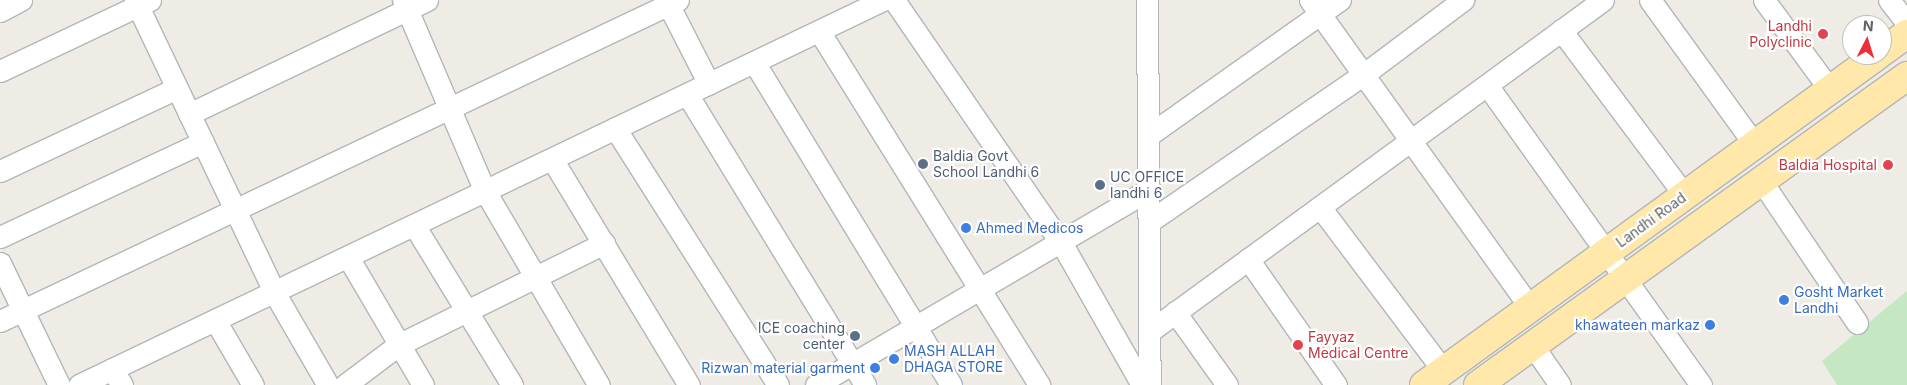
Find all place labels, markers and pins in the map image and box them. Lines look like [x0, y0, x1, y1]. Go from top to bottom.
place label: Landhi Polyclinic [1749, 18, 1812, 50]
marker: Landhi Polyclinic [1816, 27, 1830, 41]
place label: Baldia Govt School Landhi 6 [933, 148, 1039, 180]
place label: Baldia Hospital [1779, 157, 1877, 173]
marker: Baldia Govt School Landhi 6 [917, 158, 929, 170]
marker: Baldia Hospital [1881, 158, 1895, 172]
place label: UC OFFICE landhi 6 [1110, 169, 1184, 202]
marker: UC OFFICE landhi 6 [1094, 179, 1106, 191]
place label: Ahmed Medicos [976, 220, 1083, 236]
marker: Ahmed Medicos [960, 222, 972, 234]
place label: Gosht Market Landhi [1794, 284, 1883, 316]
marker: Gosht Market Landhi [1778, 294, 1790, 306]
place label: khawateen markaz [1575, 317, 1700, 333]
marker: khawateen markaz [1704, 319, 1716, 331]
place label: ICE coaching center [758, 320, 845, 352]
place label: Fayyaz Medical Centre [1308, 329, 1409, 362]
marker: ICE coaching center [849, 330, 861, 342]
marker: Fayyaz Medical Centre [1292, 339, 1304, 351]
place label: MASH ALLAH DHAGA STORE [904, 343, 1003, 376]
marker: MASH ALLAH DHAGA STORE [888, 353, 900, 365]
place label: Rizwan material garment [701, 360, 865, 376]
marker: Rizwan material garment [869, 362, 881, 374]

